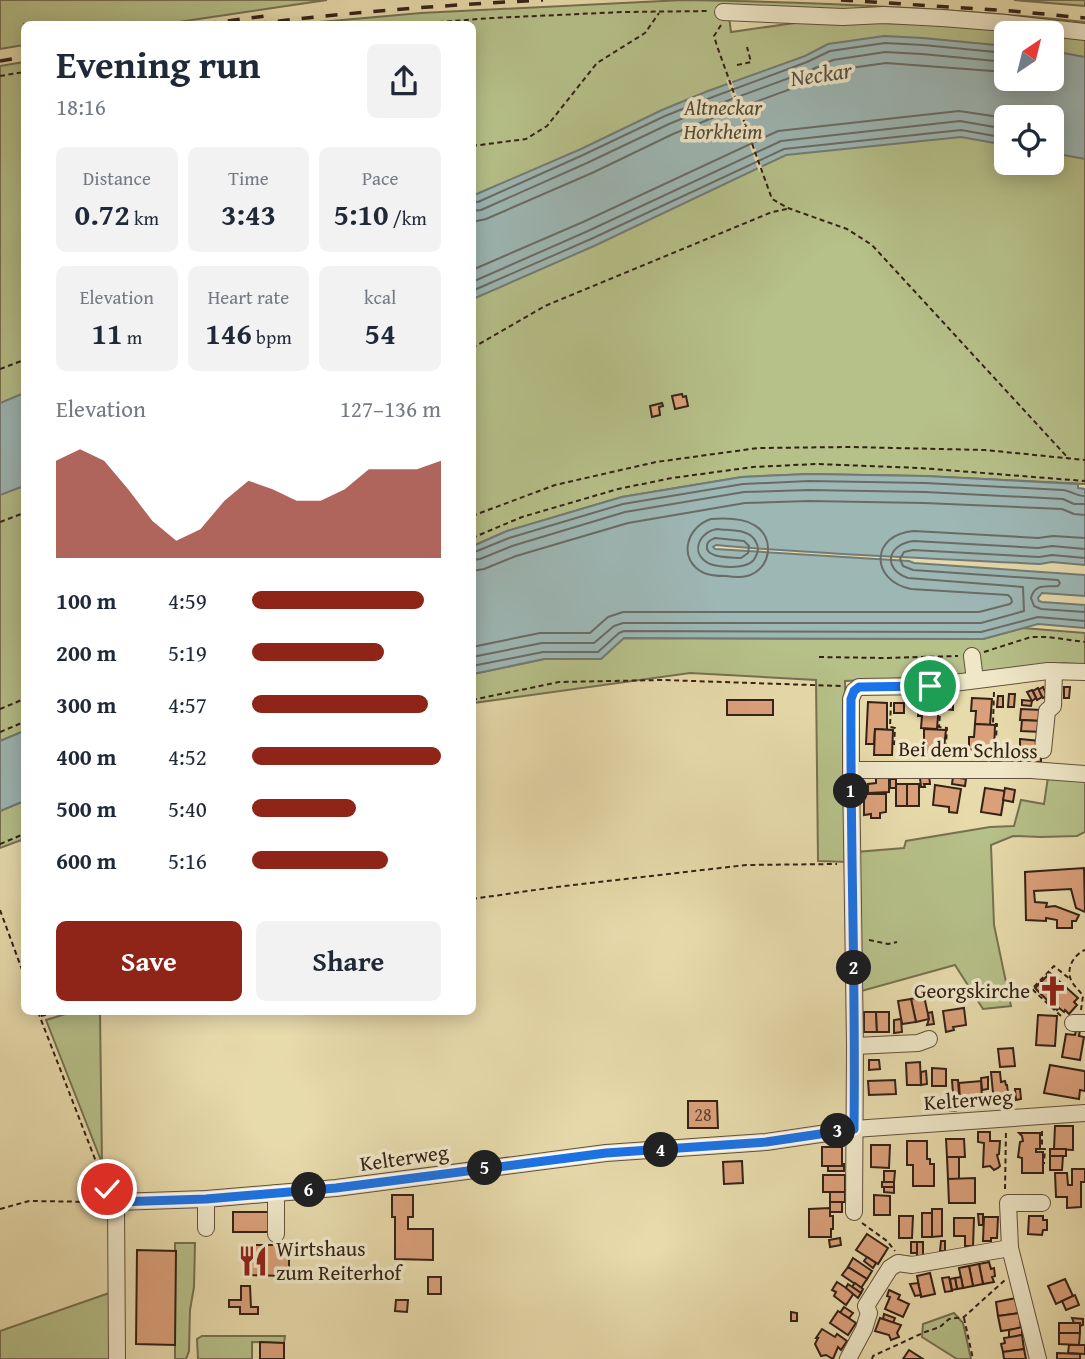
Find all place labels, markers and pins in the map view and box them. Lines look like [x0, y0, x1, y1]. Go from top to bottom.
pin [900, 656, 960, 716]
pin: 1 [834, 774, 868, 808]
pin: 2 [836, 950, 872, 986]
church icon: Georgskirche [1036, 974, 1070, 1008]
place label: Georgskirche [914, 975, 1030, 1006]
pin: 3 [820, 1114, 856, 1148]
pin: 4 [644, 1132, 678, 1168]
pin: 5 [468, 1150, 503, 1186]
pin [77, 1159, 137, 1219]
pin: 6 [292, 1172, 326, 1208]
place label: Wirtshaus zum Reiterhof [276, 1233, 404, 1288]
restaurant icon: Wirtshaus zum Reiterhof [236, 1244, 270, 1278]

